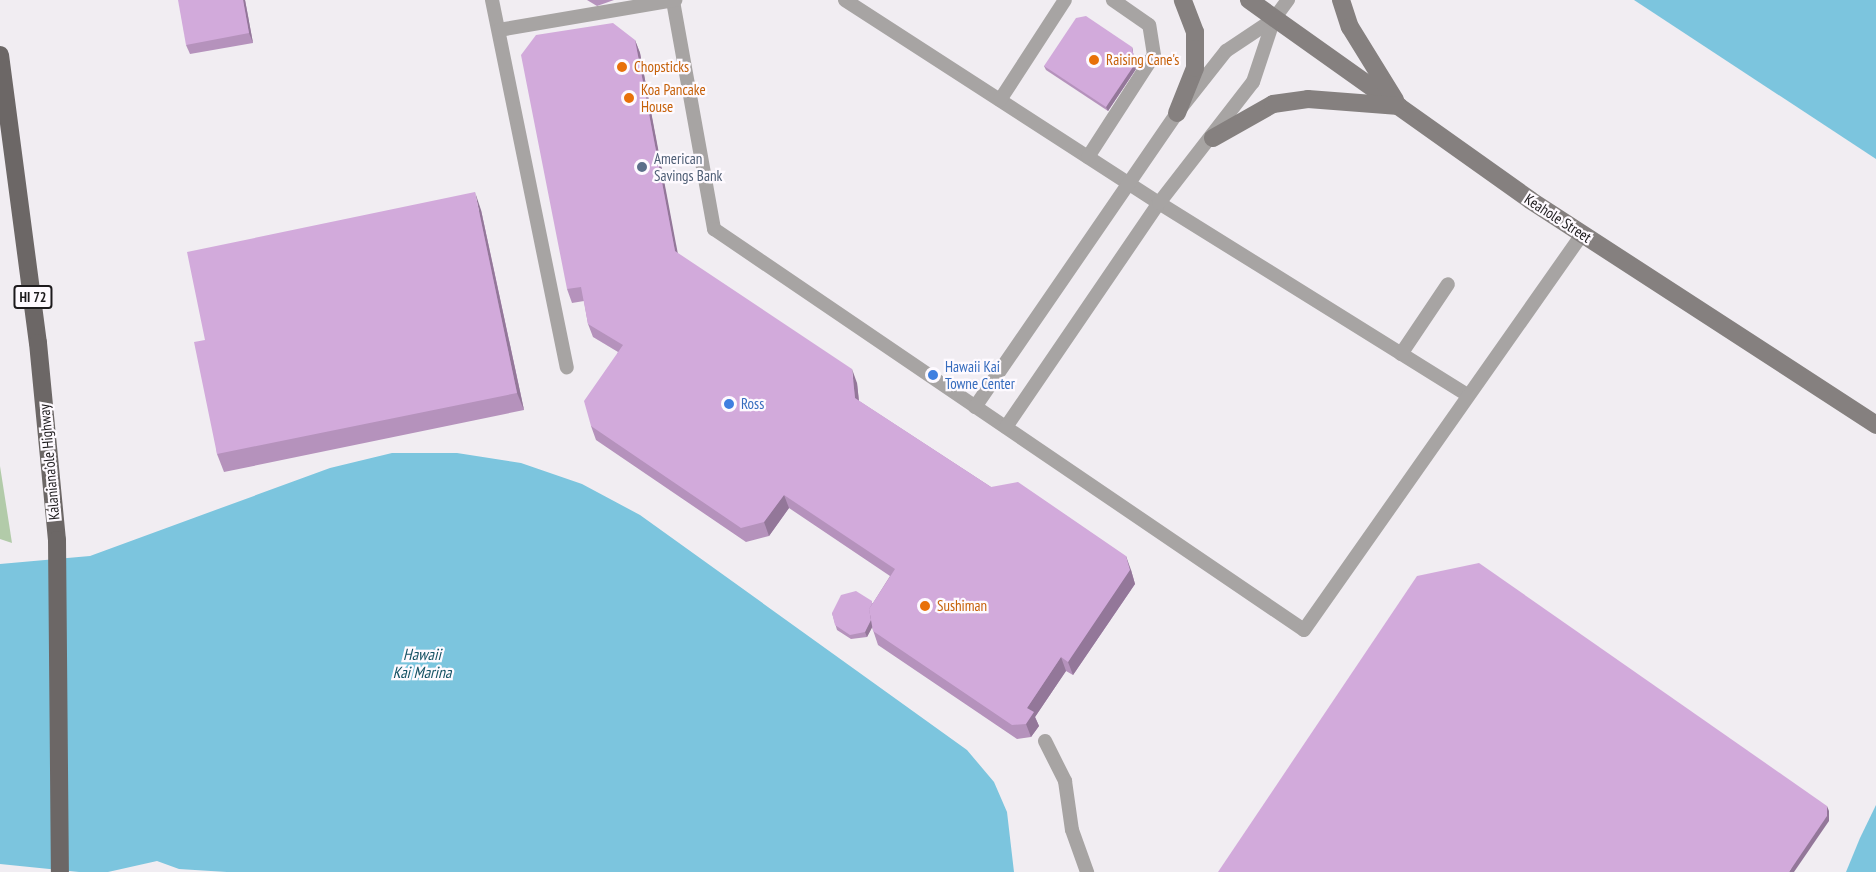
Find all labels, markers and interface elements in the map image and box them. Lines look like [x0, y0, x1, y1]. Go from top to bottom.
place label: Raising Cane's [1106, 51, 1179, 69]
marker: Raising Cane's [1087, 53, 1101, 67]
place label: Chopsticks [634, 58, 689, 76]
marker: Chopsticks [615, 60, 629, 74]
place label: Koa Pancake House [641, 80, 706, 115]
marker: Koa Pancake House [622, 91, 636, 105]
place label: American Savings Bank [654, 149, 722, 184]
marker: American Savings Bank [635, 160, 649, 174]
street label: Keahole Street [1521, 190, 1595, 246]
road number: HI 72 [12, 286, 54, 308]
place label: Hawaii Kai Towne Center [945, 357, 1015, 392]
marker: Hawaii Kai Towne Center [926, 368, 940, 382]
place label: Ross [741, 395, 764, 413]
marker: Ross [722, 397, 736, 411]
street label: Kalaniana’ole Highway [35, 403, 63, 521]
place label: Sushiman [937, 597, 987, 615]
marker: Sushiman [918, 599, 932, 613]
water label: Hawaii Kai Marina [393, 644, 451, 682]

